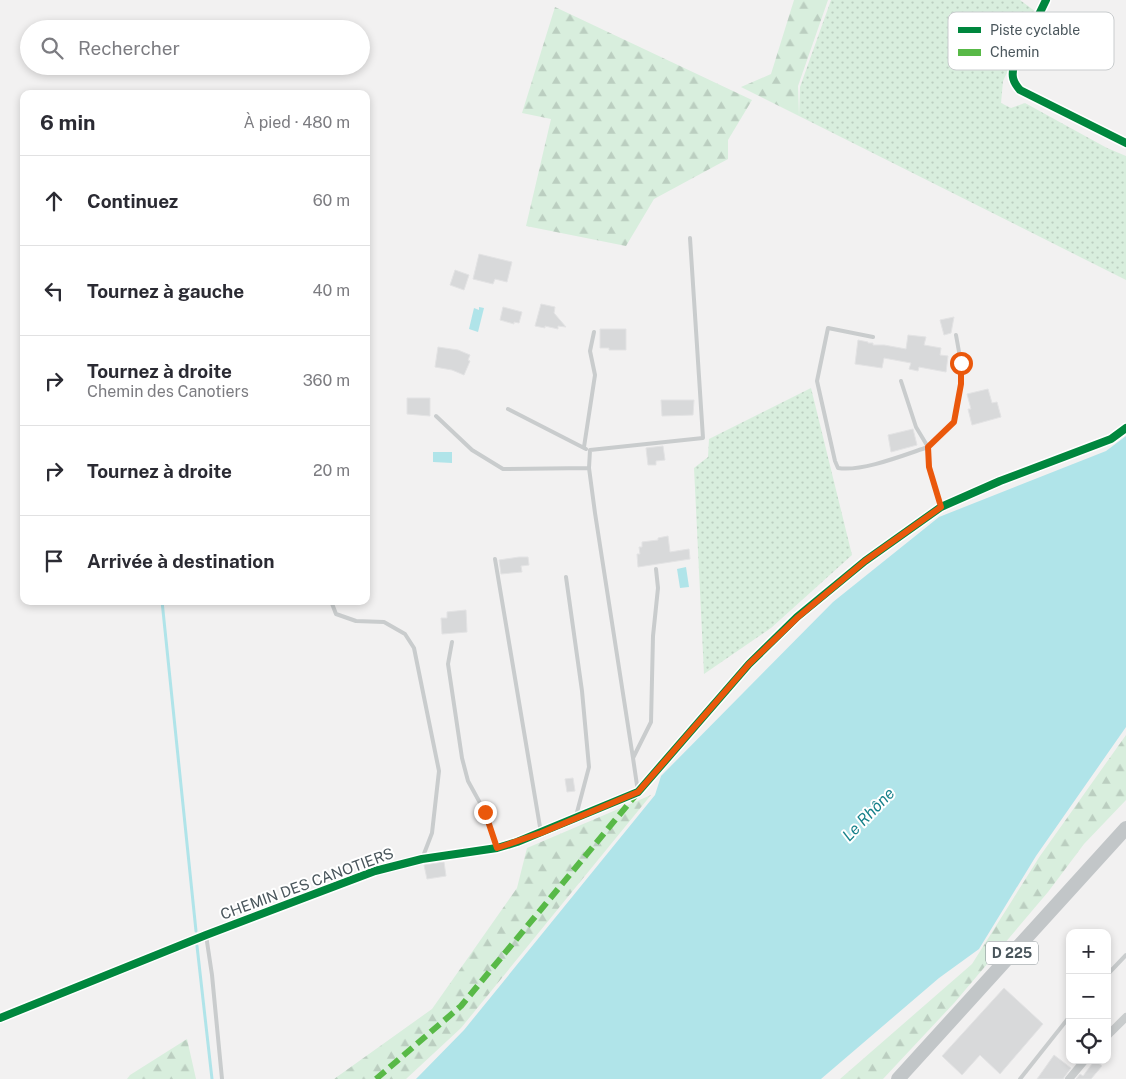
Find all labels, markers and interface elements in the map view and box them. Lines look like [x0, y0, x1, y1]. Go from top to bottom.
legend [948, 12, 1114, 70]
search box [20, 20, 370, 75]
text: Piste cyclable [990, 22, 1080, 38]
icon: search [38, 34, 66, 62]
text: Rechercher [78, 37, 180, 59]
text: Chemin [990, 44, 1039, 60]
text: 6 min [40, 110, 96, 135]
text: À pied · 480 m [243, 113, 350, 132]
icon: ahead [40, 187, 68, 215]
text: Continuez [87, 190, 178, 212]
text: 60 m [313, 191, 350, 210]
icon: left [40, 277, 68, 305]
text: Tournez à gauche [87, 280, 244, 302]
text: 40 m [312, 281, 350, 300]
route start [950, 352, 973, 375]
text: Tournez à droite [87, 360, 232, 382]
icon: right [40, 367, 68, 395]
text: 360 m [303, 371, 350, 390]
text: Chemin des Canotiers [87, 382, 249, 401]
icon: right [40, 457, 68, 485]
text: Tournez à droite [87, 460, 232, 482]
text: 20 m [313, 461, 350, 480]
icon: arrive [40, 547, 68, 575]
text: Arrivée à destination [87, 550, 275, 572]
water label: Le Rhône [838, 784, 899, 845]
route end [474, 801, 497, 824]
street label: CHEMIN DES CANOTIERS [218, 844, 396, 923]
map controls [1066, 929, 1111, 1064]
button: + [1066, 929, 1111, 974]
road number: D 225 [986, 941, 1038, 964]
button: − [1066, 974, 1111, 1019]
button: locate [1066, 1019, 1111, 1064]

